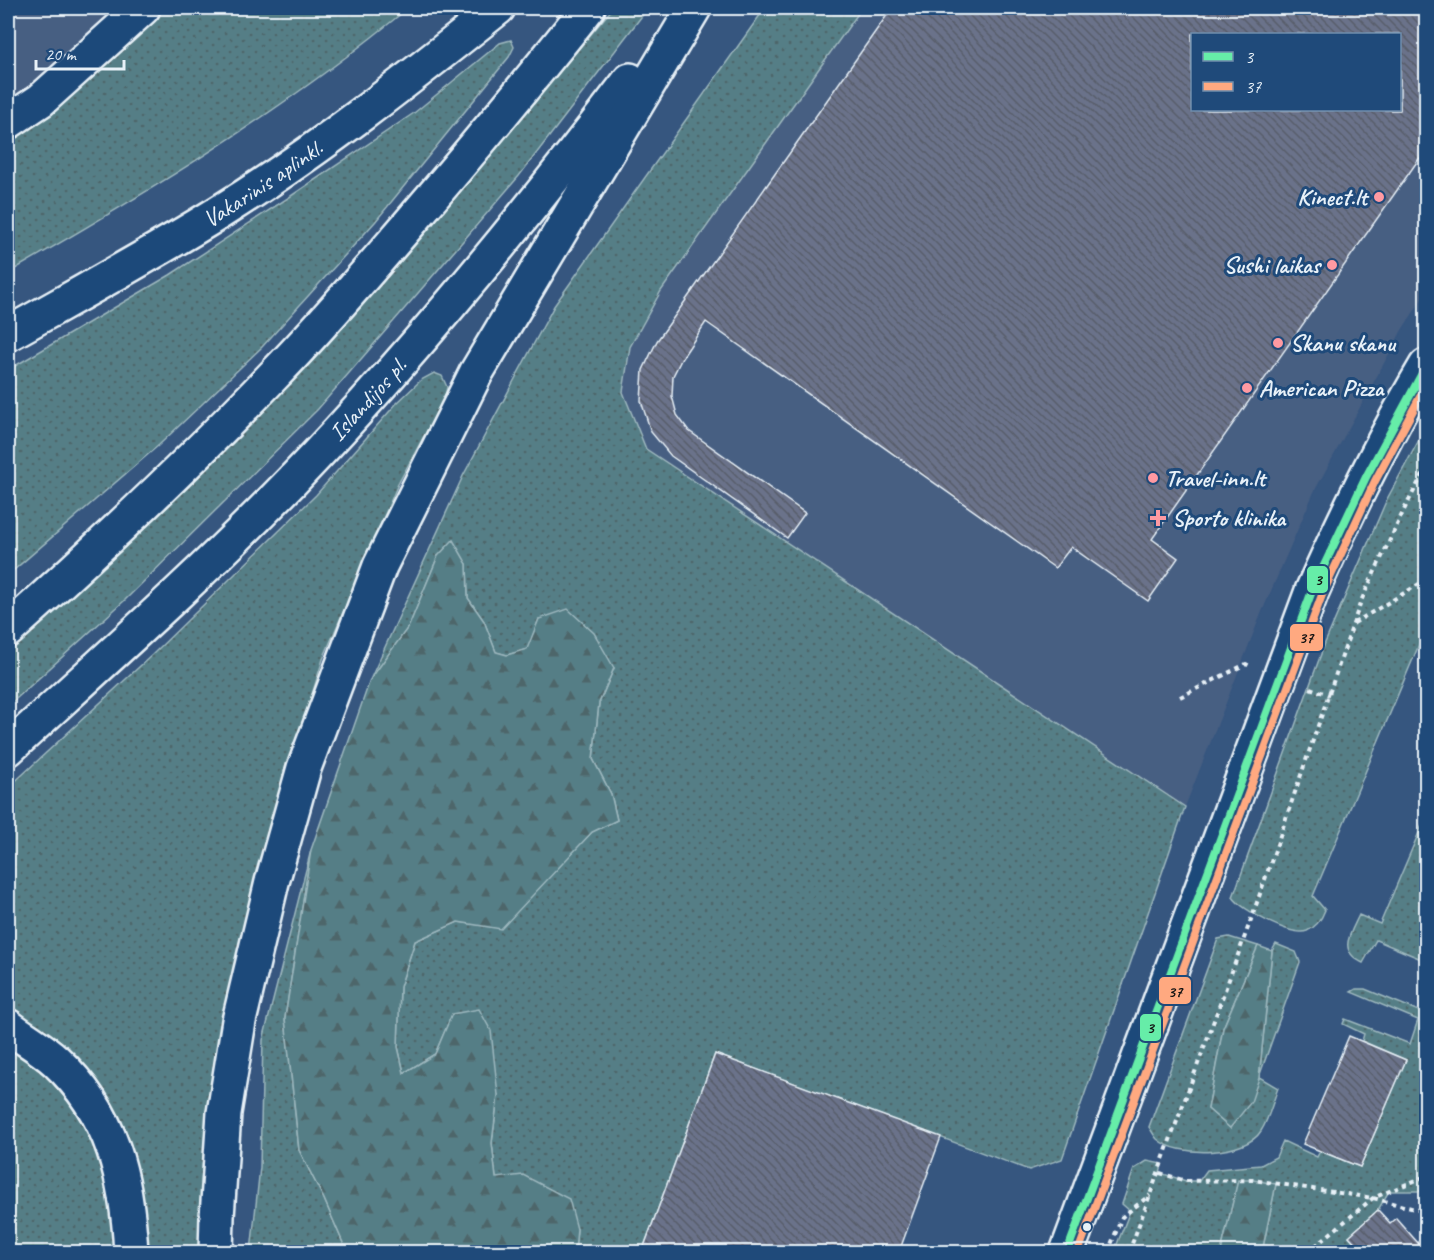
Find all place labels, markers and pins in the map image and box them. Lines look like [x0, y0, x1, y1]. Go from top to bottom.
place label: Kinect.lt [1297, 182, 1370, 212]
marker: Kinect.lt [1372, 190, 1386, 204]
place label: Sushi laikas [1223, 250, 1323, 280]
marker: Sushi laikas [1325, 258, 1339, 272]
place label: Skanu skanu [1290, 328, 1397, 358]
marker: Skanu skanu [1271, 336, 1285, 350]
place label: American Pizza [1259, 373, 1386, 403]
marker: American Pizza [1240, 381, 1254, 395]
place label: Travel-inn.lt [1165, 463, 1268, 493]
marker: Travel-inn.lt [1146, 471, 1160, 485]
place label: Sporto klinika [1172, 503, 1287, 533]
marker: Sporto klinika [1149, 509, 1167, 527]
unlabelled marker [1081, 1221, 1093, 1233]

